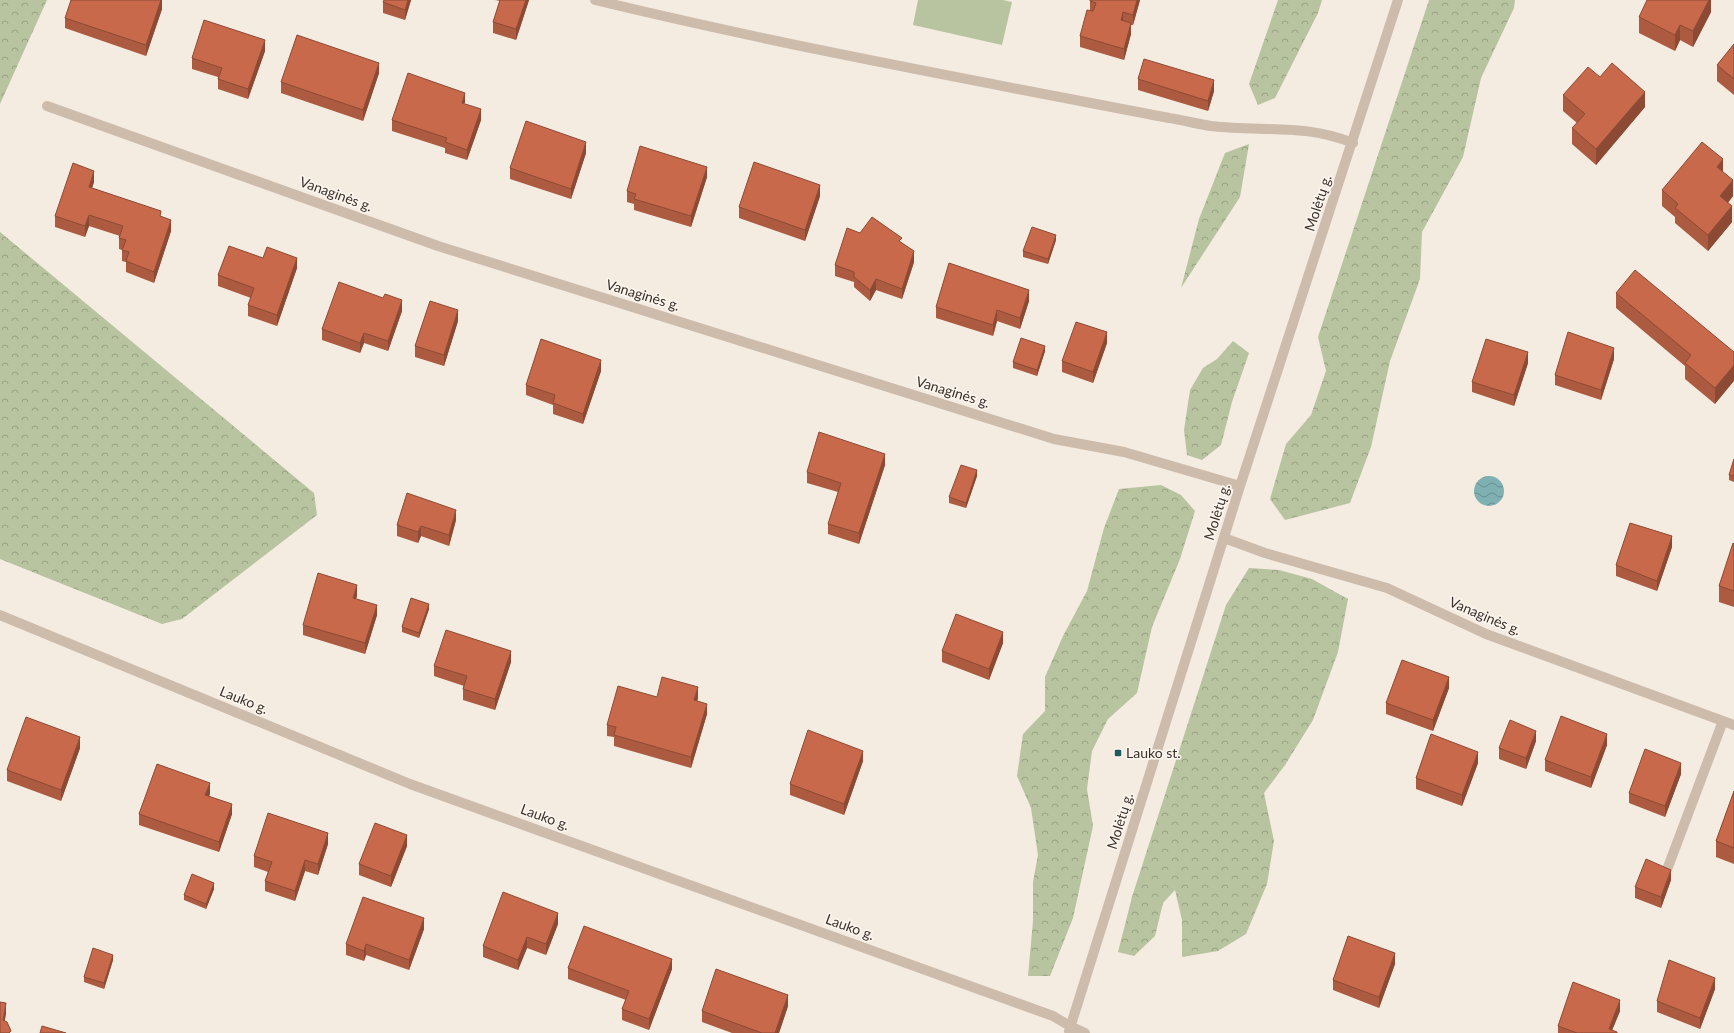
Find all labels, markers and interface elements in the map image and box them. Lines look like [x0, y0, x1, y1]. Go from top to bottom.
street label: Molėtų g. [1300, 172, 1335, 233]
street label: Vanaginės g. [297, 173, 375, 215]
street label: Vanaginės g. [604, 275, 682, 314]
street label: Vanaginės g. [914, 372, 992, 411]
street label: Molėtų g. [1200, 481, 1233, 542]
street label: Vanaginės g. [1447, 593, 1524, 638]
street label: Lauko g. [217, 682, 271, 717]
place label: Lauko st. [1126, 744, 1181, 761]
marker: Lauko st. [1113, 748, 1123, 758]
street label: Molėtų g. [1103, 790, 1136, 851]
street label: Lauko g. [518, 800, 572, 833]
street label: Lauko g. [823, 910, 877, 943]

